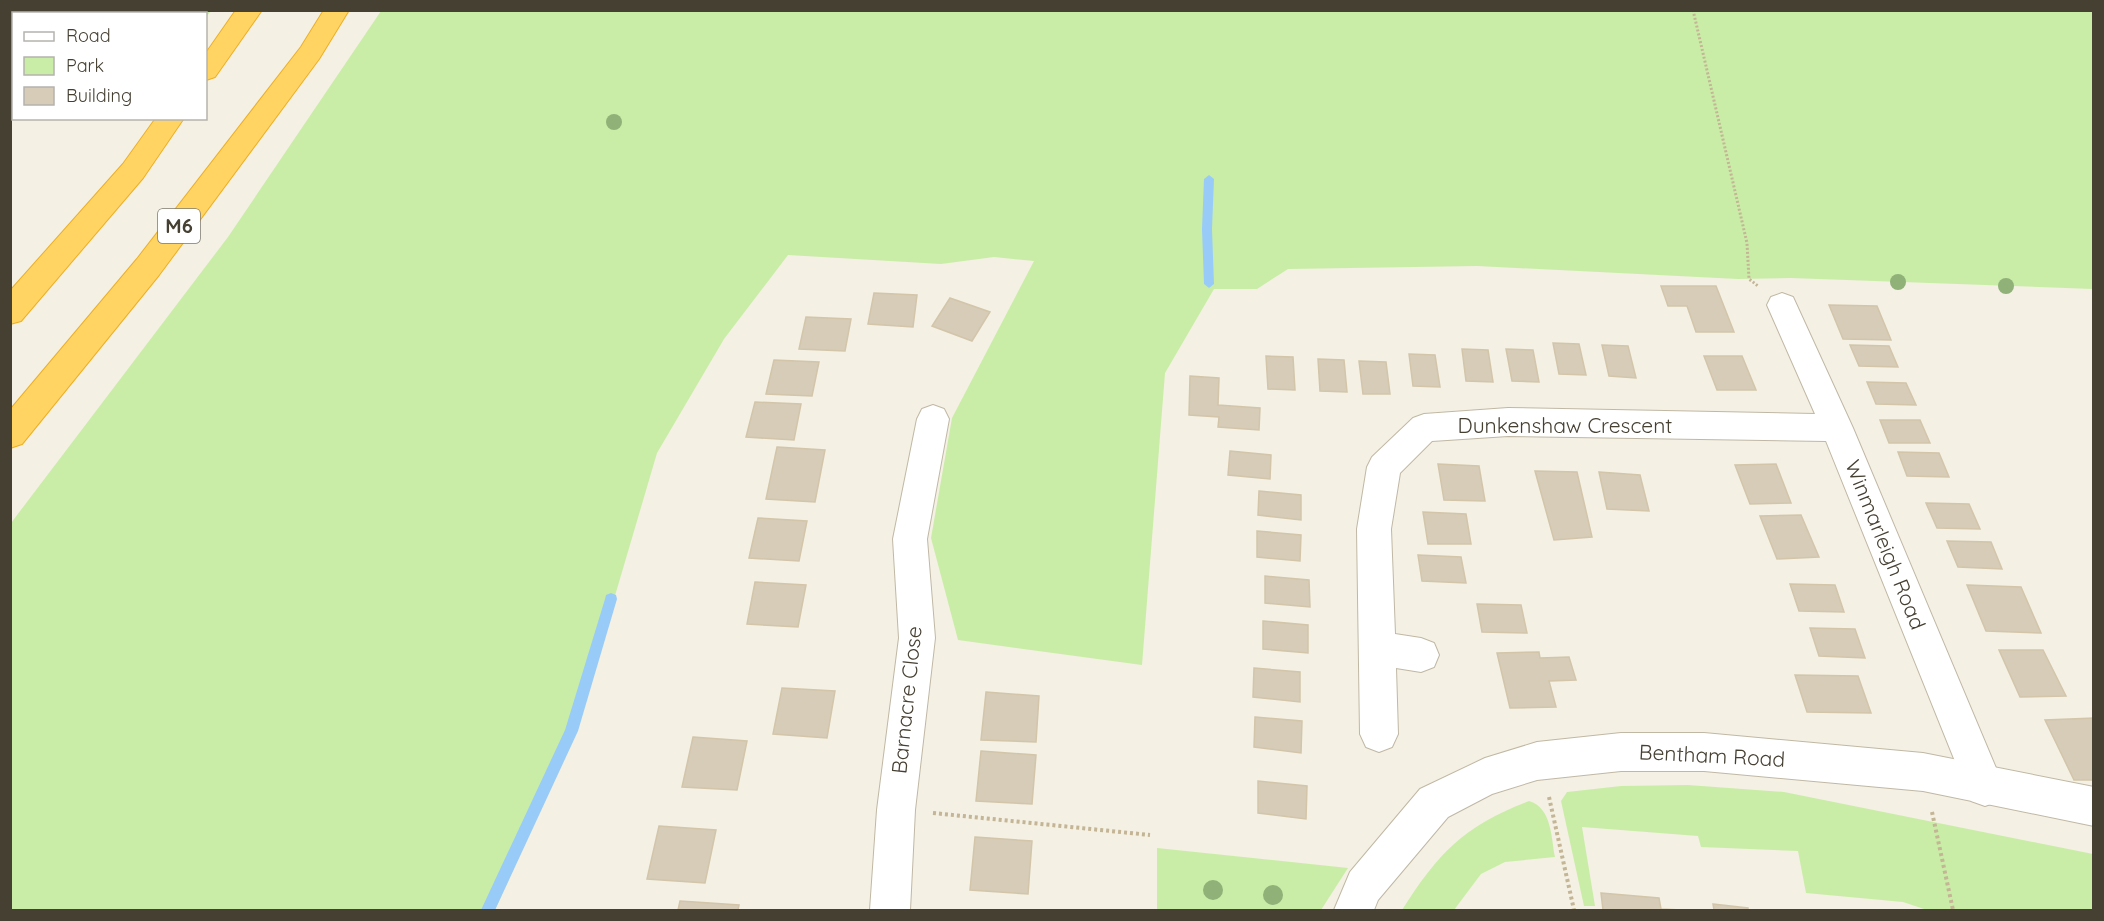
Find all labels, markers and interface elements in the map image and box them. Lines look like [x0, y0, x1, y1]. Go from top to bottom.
legend [12, 12, 207, 120]
text: Road [66, 24, 111, 47]
text: Park [66, 54, 104, 77]
text: Building [66, 84, 132, 107]
road number: M6 [158, 209, 200, 243]
street label: Dunkenshaw Crescent [1458, 412, 1672, 438]
street label: Winmarleigh Road [1840, 456, 1932, 633]
street label: Barnacre Close [885, 625, 927, 775]
street label: Bentham Road [1638, 738, 1786, 772]

